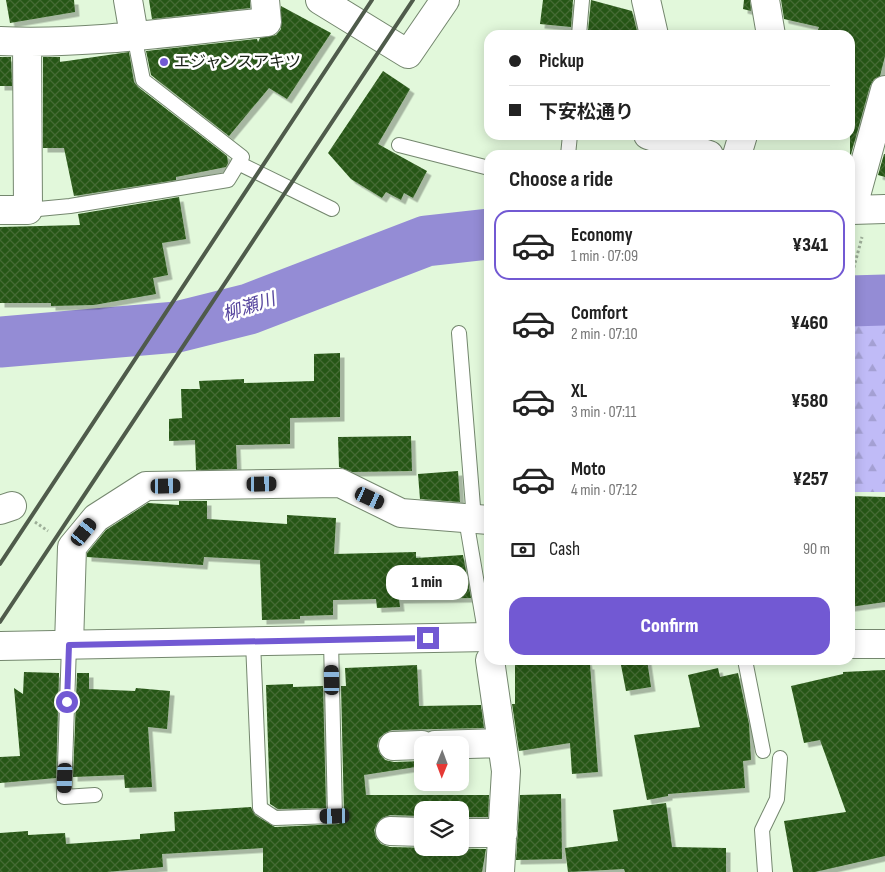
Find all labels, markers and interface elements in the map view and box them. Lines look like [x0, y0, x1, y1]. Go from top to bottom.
text: Pickup [539, 50, 584, 73]
place label: エジャンスアキツ [174, 53, 301, 72]
marker: エジャンスアキツ [158, 56, 170, 68]
text: 下安松通り [539, 101, 634, 124]
text: Choose a ride [509, 166, 613, 193]
icon: car [511, 223, 556, 268]
text: Economy [571, 224, 633, 247]
text: ¥341 [792, 234, 828, 257]
text: 1 min · 07:09 [571, 247, 638, 266]
water label: 柳瀬川 [220, 288, 280, 325]
icon: car [511, 301, 556, 346]
text: Comfort [571, 302, 628, 325]
text: ¥460 [791, 312, 828, 335]
text: 2 min · 07:10 [571, 325, 638, 344]
icon: car [511, 379, 556, 424]
text: XL [571, 380, 587, 403]
text: ¥580 [791, 390, 828, 413]
text: 3 min · 07:11 [571, 403, 636, 422]
icon: car [511, 457, 556, 502]
text: Moto [571, 458, 606, 481]
text: ¥257 [792, 468, 828, 491]
car [246, 476, 277, 492]
car [150, 478, 181, 494]
text: 4 min · 07:12 [571, 481, 637, 500]
car [353, 485, 386, 511]
car [68, 516, 99, 548]
icon: cash [509, 536, 537, 564]
text: Cash [549, 538, 580, 561]
text: 90 m [803, 540, 830, 559]
callout: 1 min [387, 566, 469, 600]
text: 1 min [412, 573, 442, 592]
button: Confirm [509, 597, 830, 655]
route end [417, 627, 439, 649]
car [324, 665, 339, 695]
route start [56, 691, 78, 713]
north arrow [414, 736, 469, 791]
map controls [414, 736, 469, 856]
car [56, 763, 73, 793]
button: layers [414, 801, 469, 856]
car [319, 808, 350, 824]

